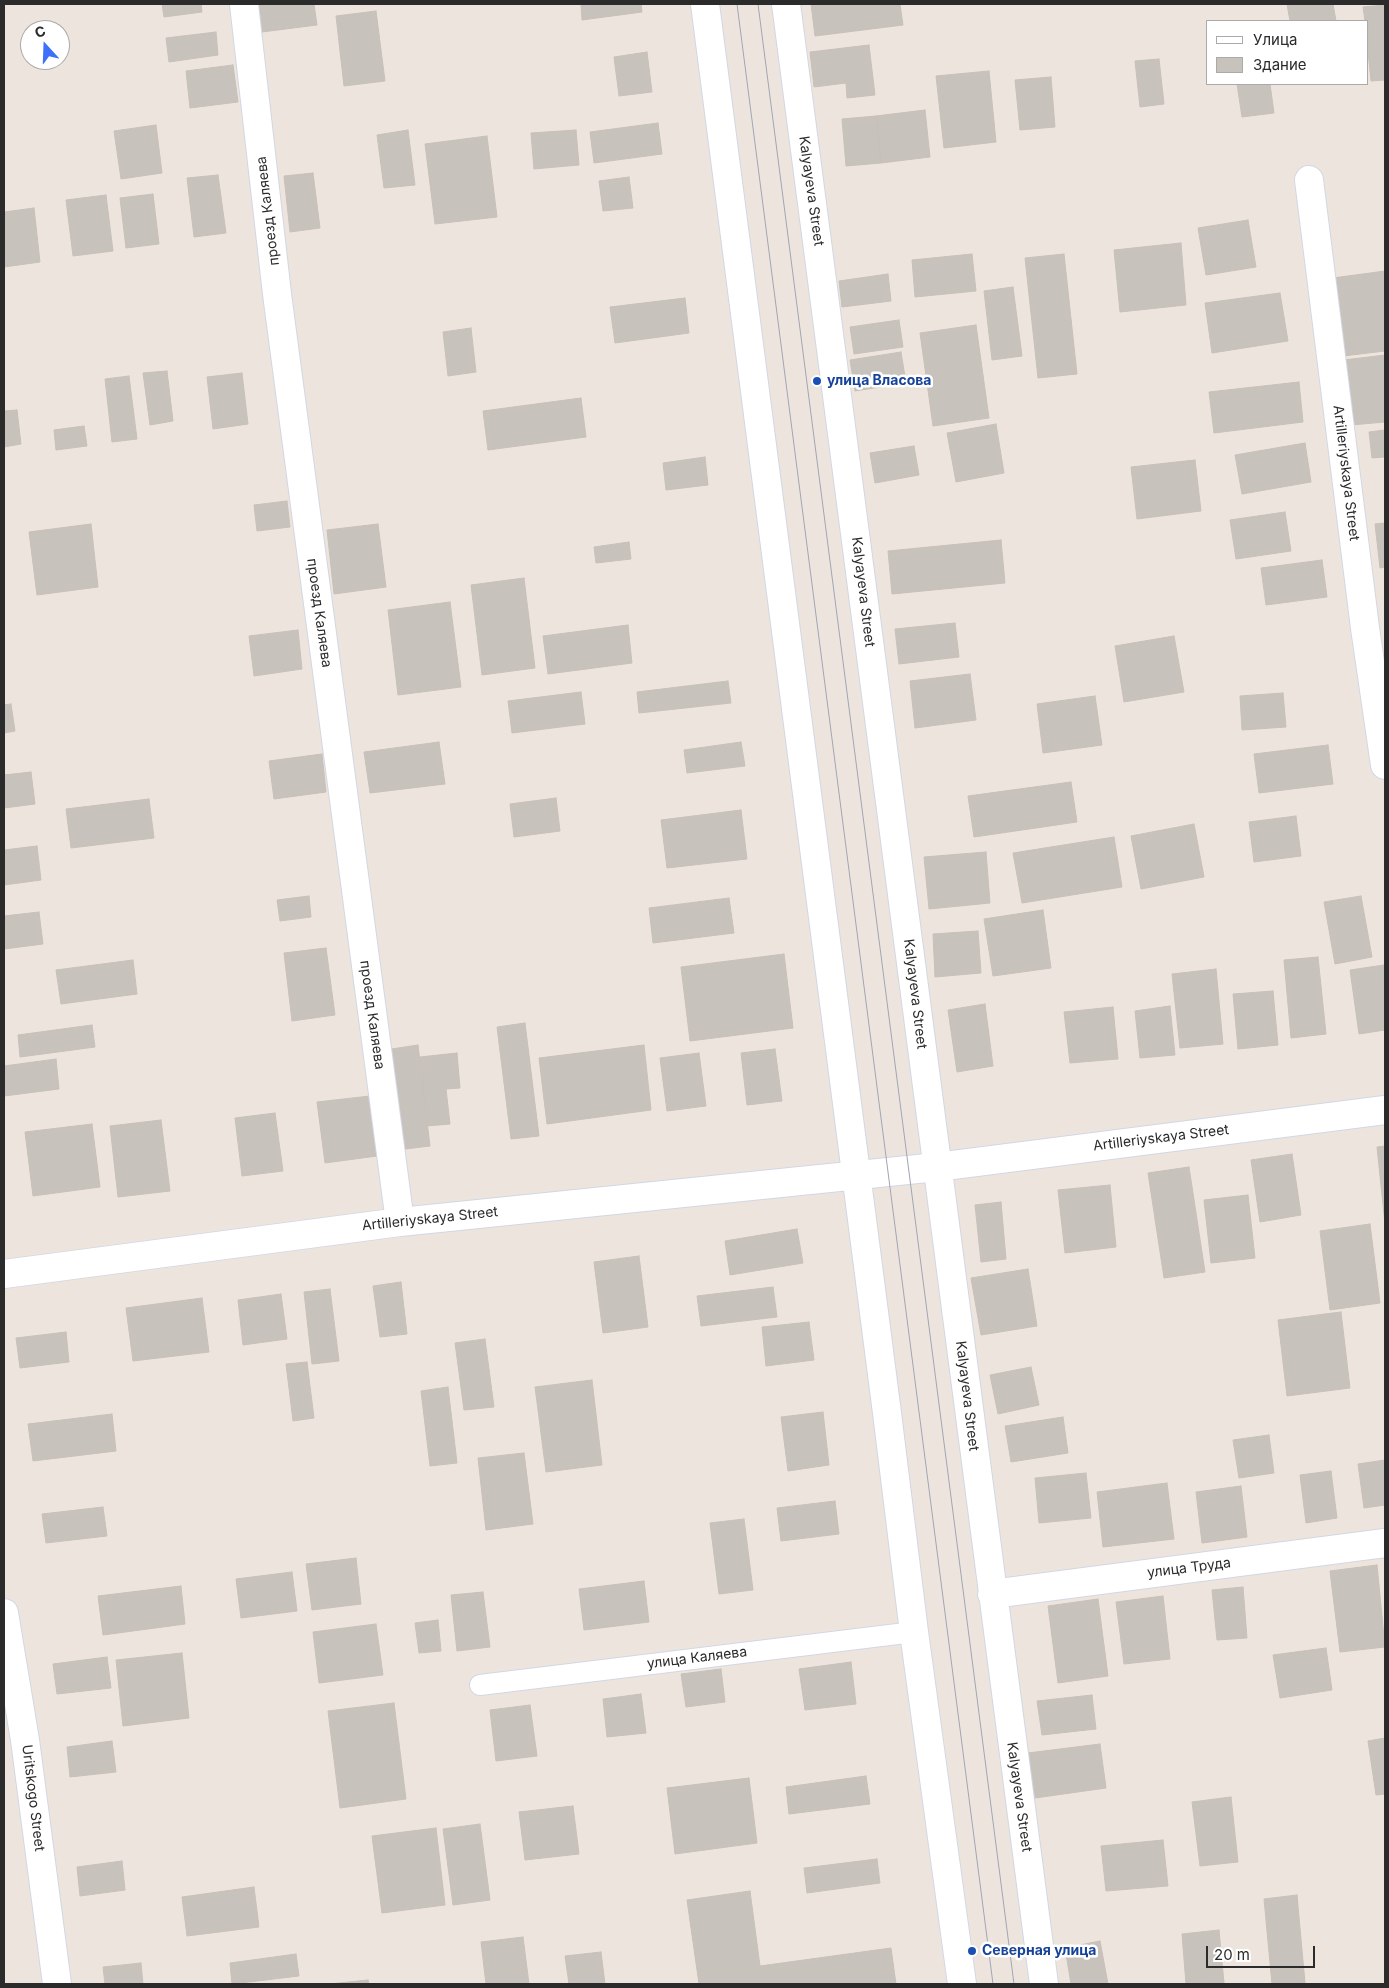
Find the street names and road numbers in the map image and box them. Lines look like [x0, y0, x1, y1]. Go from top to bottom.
street label: Kalyayeva Street [795, 135, 827, 247]
street label: проезд Каляева [253, 155, 283, 267]
street label: Artilleriyskaya Street [1329, 404, 1363, 542]
street label: Kalyayeva Street [848, 536, 878, 648]
street label: проезд Каляева [303, 557, 335, 669]
street label: Kalyayeva Street [900, 938, 930, 1050]
street label: проезд Каляева [356, 959, 388, 1071]
street label: Artilleriyskaya Street [1092, 1121, 1230, 1155]
street label: Artilleriyskaya Street [361, 1204, 499, 1234]
street label: Kalyayeva Street [952, 1340, 982, 1452]
street label: улица Труда [1146, 1555, 1232, 1581]
street label: улица Каляева [646, 1644, 748, 1672]
street label: Kalyayeva Street [1003, 1741, 1035, 1853]
street label: Uritskogo Street [18, 1744, 48, 1852]

